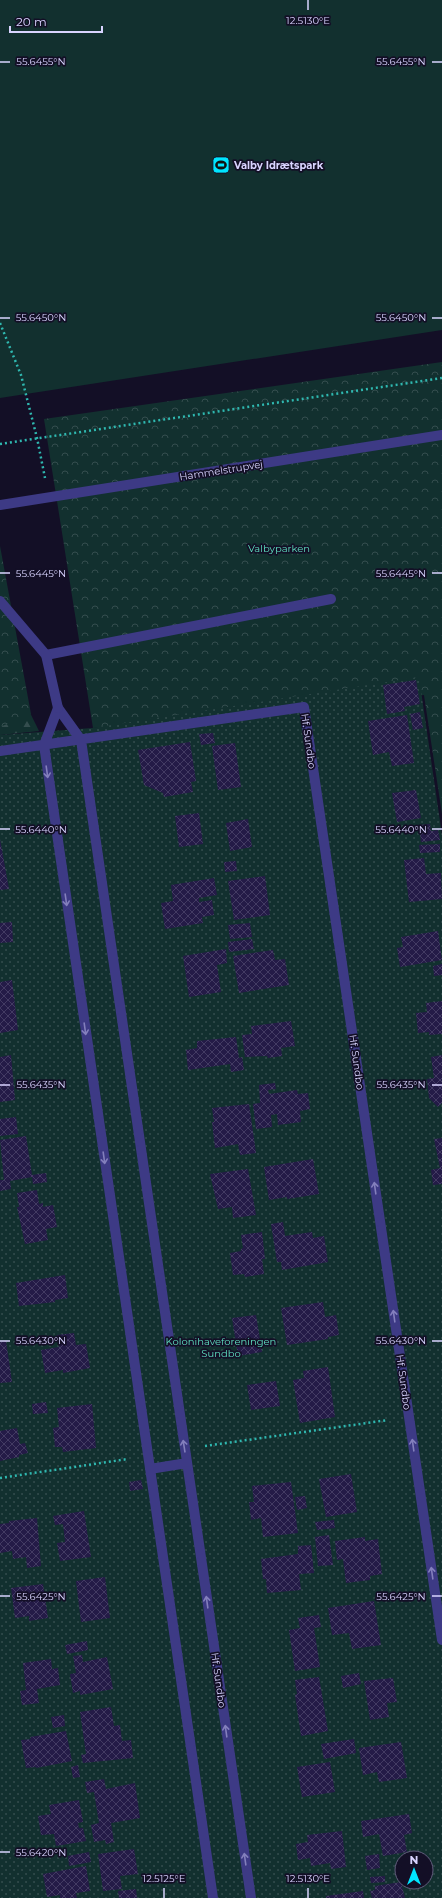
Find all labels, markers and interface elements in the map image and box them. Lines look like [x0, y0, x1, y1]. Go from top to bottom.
scale bar [10, 8, 102, 34]
text: 20 m [16, 14, 47, 29]
text: 12.5130°E [286, 14, 330, 27]
text: 55.6455°N [16, 55, 66, 68]
text: 55.6455°N [376, 55, 426, 68]
sports icon: Valby Idrætspark [211, 155, 231, 175]
place label: Valby Idrætspark [233, 159, 324, 172]
text: 55.6450°N [16, 311, 66, 324]
text: 55.6450°N [376, 311, 426, 324]
street label: Hammelstrupvej [178, 457, 264, 484]
park label: Valbyparken [248, 542, 310, 555]
text: 55.6445°N [16, 567, 66, 580]
text: 55.6445°N [376, 567, 426, 580]
street label: Hf. Sundbo [298, 713, 319, 770]
one-way arrow [43, 765, 51, 778]
text: 55.6440°N [15, 823, 67, 836]
text: 55.6440°N [375, 823, 427, 836]
one-way arrow [62, 894, 70, 907]
one-way arrow [81, 1022, 89, 1035]
street label: Hf. Sundbo [346, 1034, 367, 1091]
text: 55.6435°N [16, 1078, 66, 1091]
text: 55.6435°N [376, 1078, 426, 1091]
one-way arrow [100, 1151, 108, 1164]
one-way arrow [371, 1182, 379, 1195]
one-way arrow [390, 1310, 398, 1323]
text: 55.6430°N [16, 1334, 66, 1347]
text: 55.6430°N [376, 1334, 426, 1347]
park label: Kolonihaveforeningen Sundbo [166, 1335, 276, 1360]
street label: Hf. Sundbo [393, 1354, 414, 1411]
one-way arrow [409, 1439, 417, 1452]
one-way arrow [180, 1440, 188, 1453]
one-way arrow [428, 1567, 436, 1580]
text: 55.6425°N [16, 1590, 66, 1603]
text: 55.6425°N [376, 1590, 426, 1603]
one-way arrow [203, 1596, 211, 1609]
street label: Hf. Sundbo [208, 1652, 229, 1709]
one-way arrow [222, 1725, 230, 1738]
text: 55.6420°N [16, 1846, 66, 1859]
north arrow [394, 1850, 434, 1890]
one-way arrow [241, 1853, 249, 1866]
text: N [410, 1853, 418, 1867]
text: 12.5125°E [143, 1872, 186, 1885]
text: 12.5130°E [286, 1872, 330, 1885]

